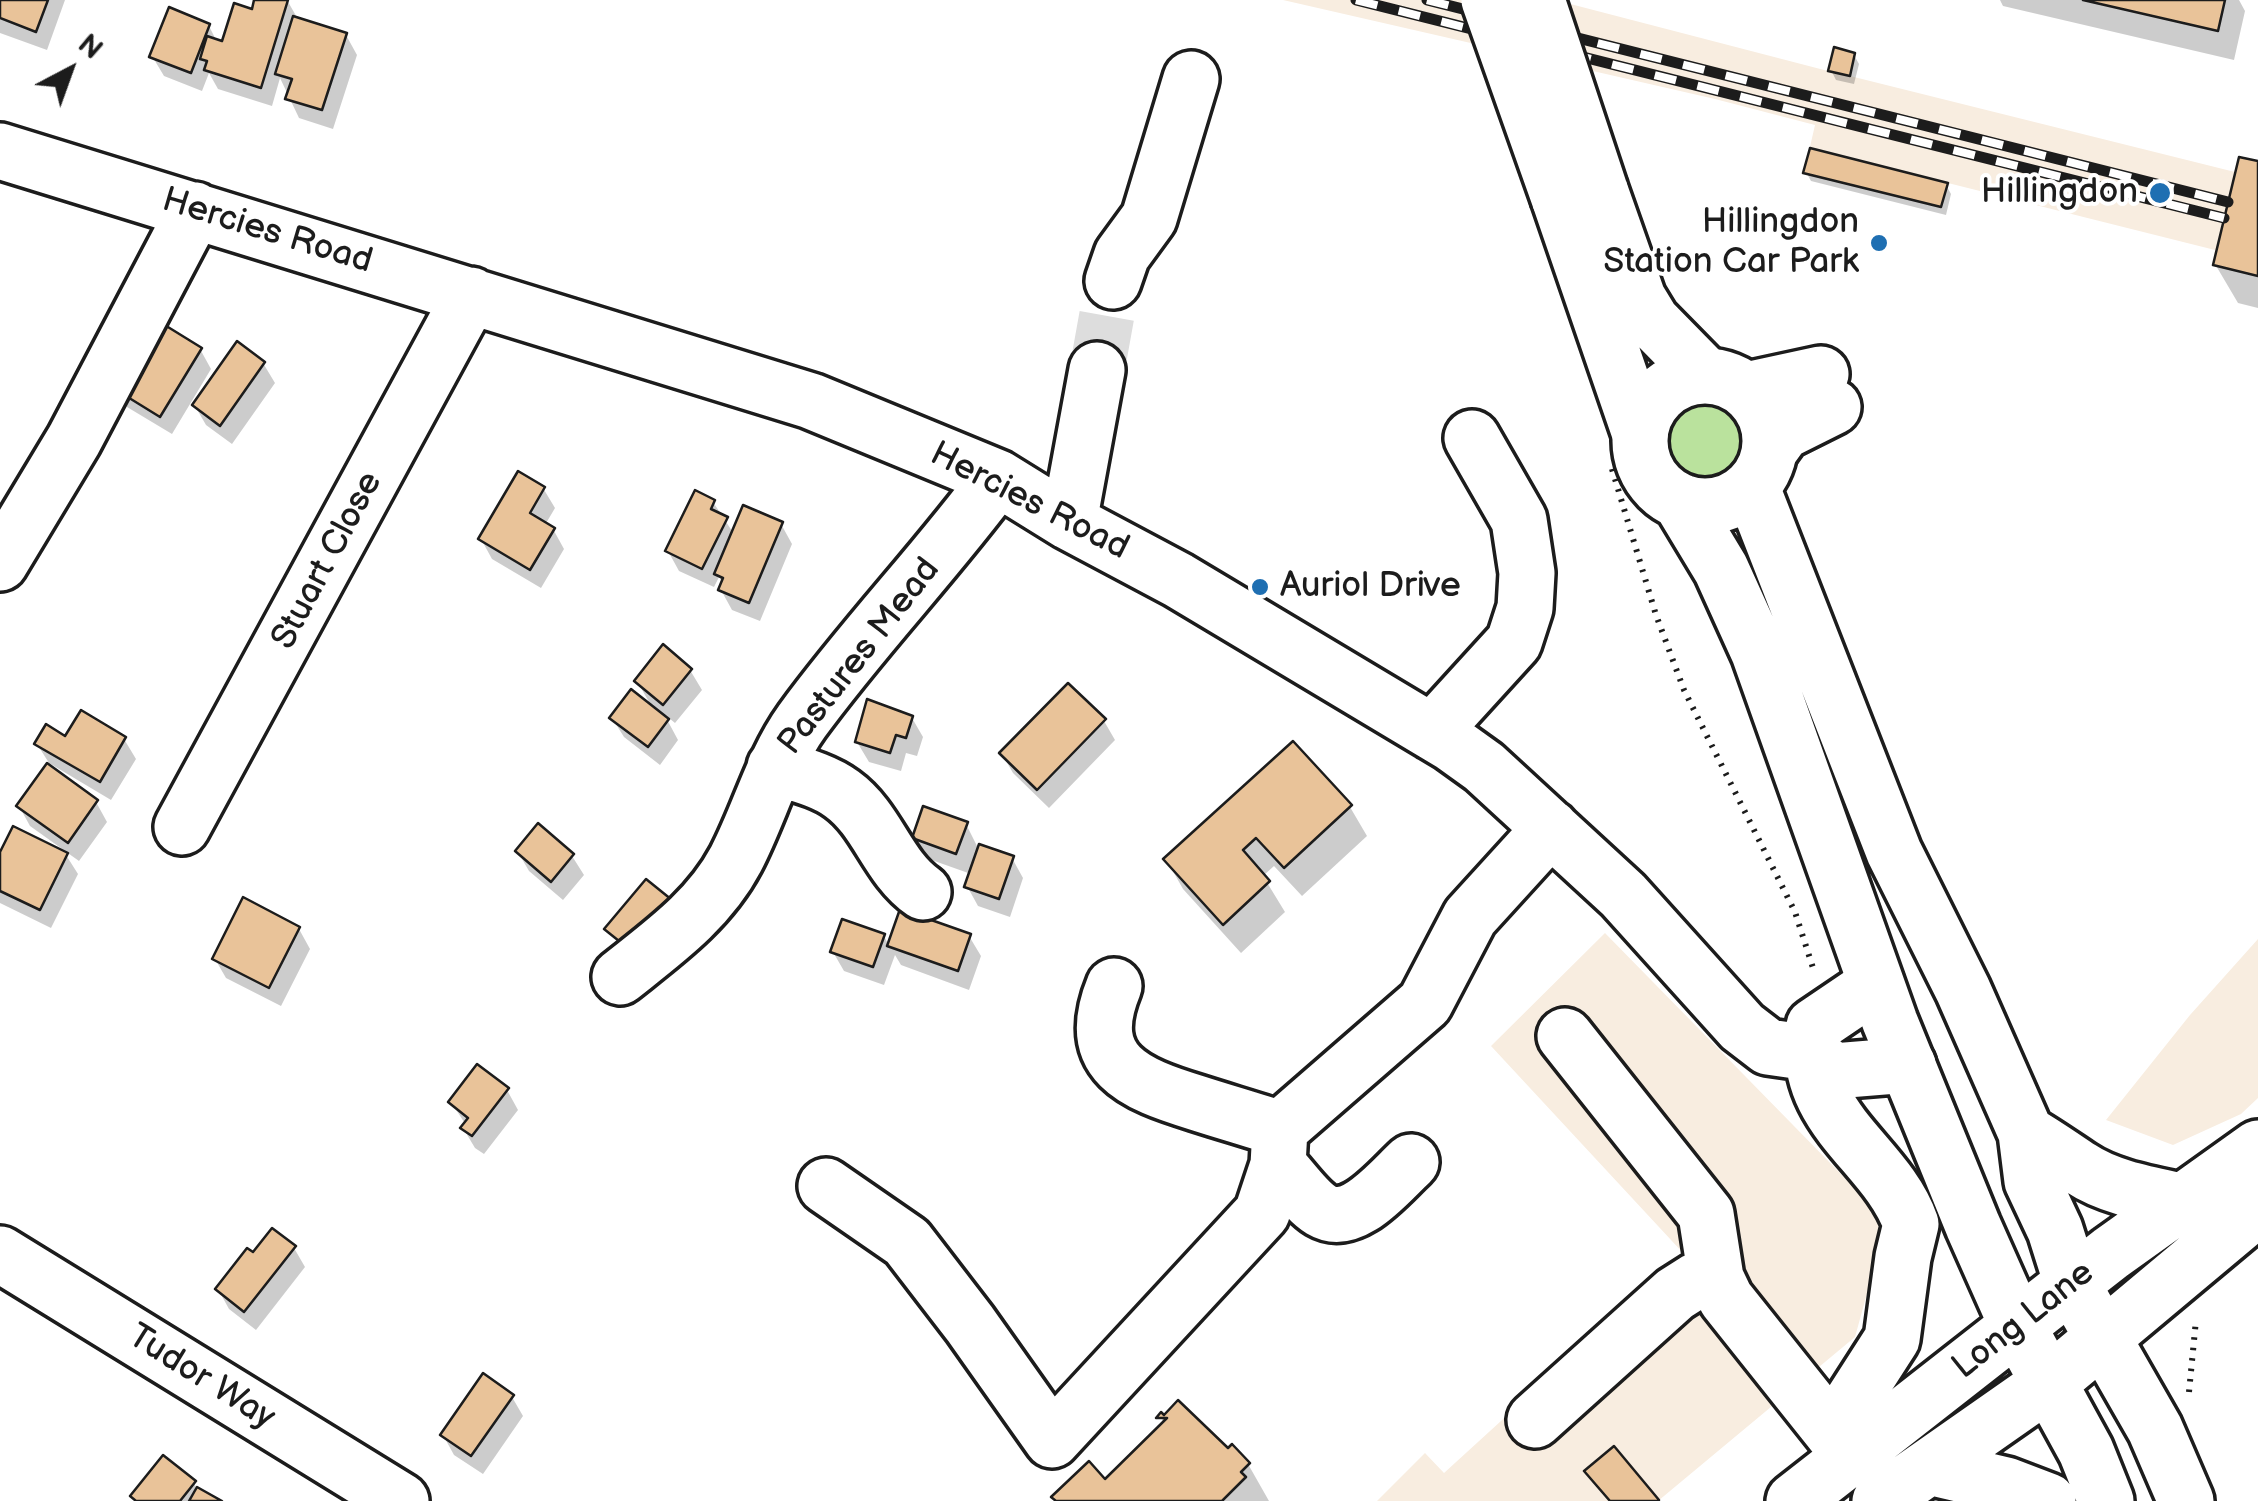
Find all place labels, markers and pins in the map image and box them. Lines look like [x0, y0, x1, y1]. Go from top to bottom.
place label: Hillingdon [1981, 172, 2138, 214]
marker: Hillingdon [2147, 180, 2173, 206]
place label: Hillingdon Station Car Park [1603, 202, 1859, 284]
marker: Hillingdon Station Car Park [1868, 232, 1890, 254]
place label: Auriol Drive [1280, 566, 1461, 608]
marker: Auriol Drive [1249, 576, 1271, 598]

